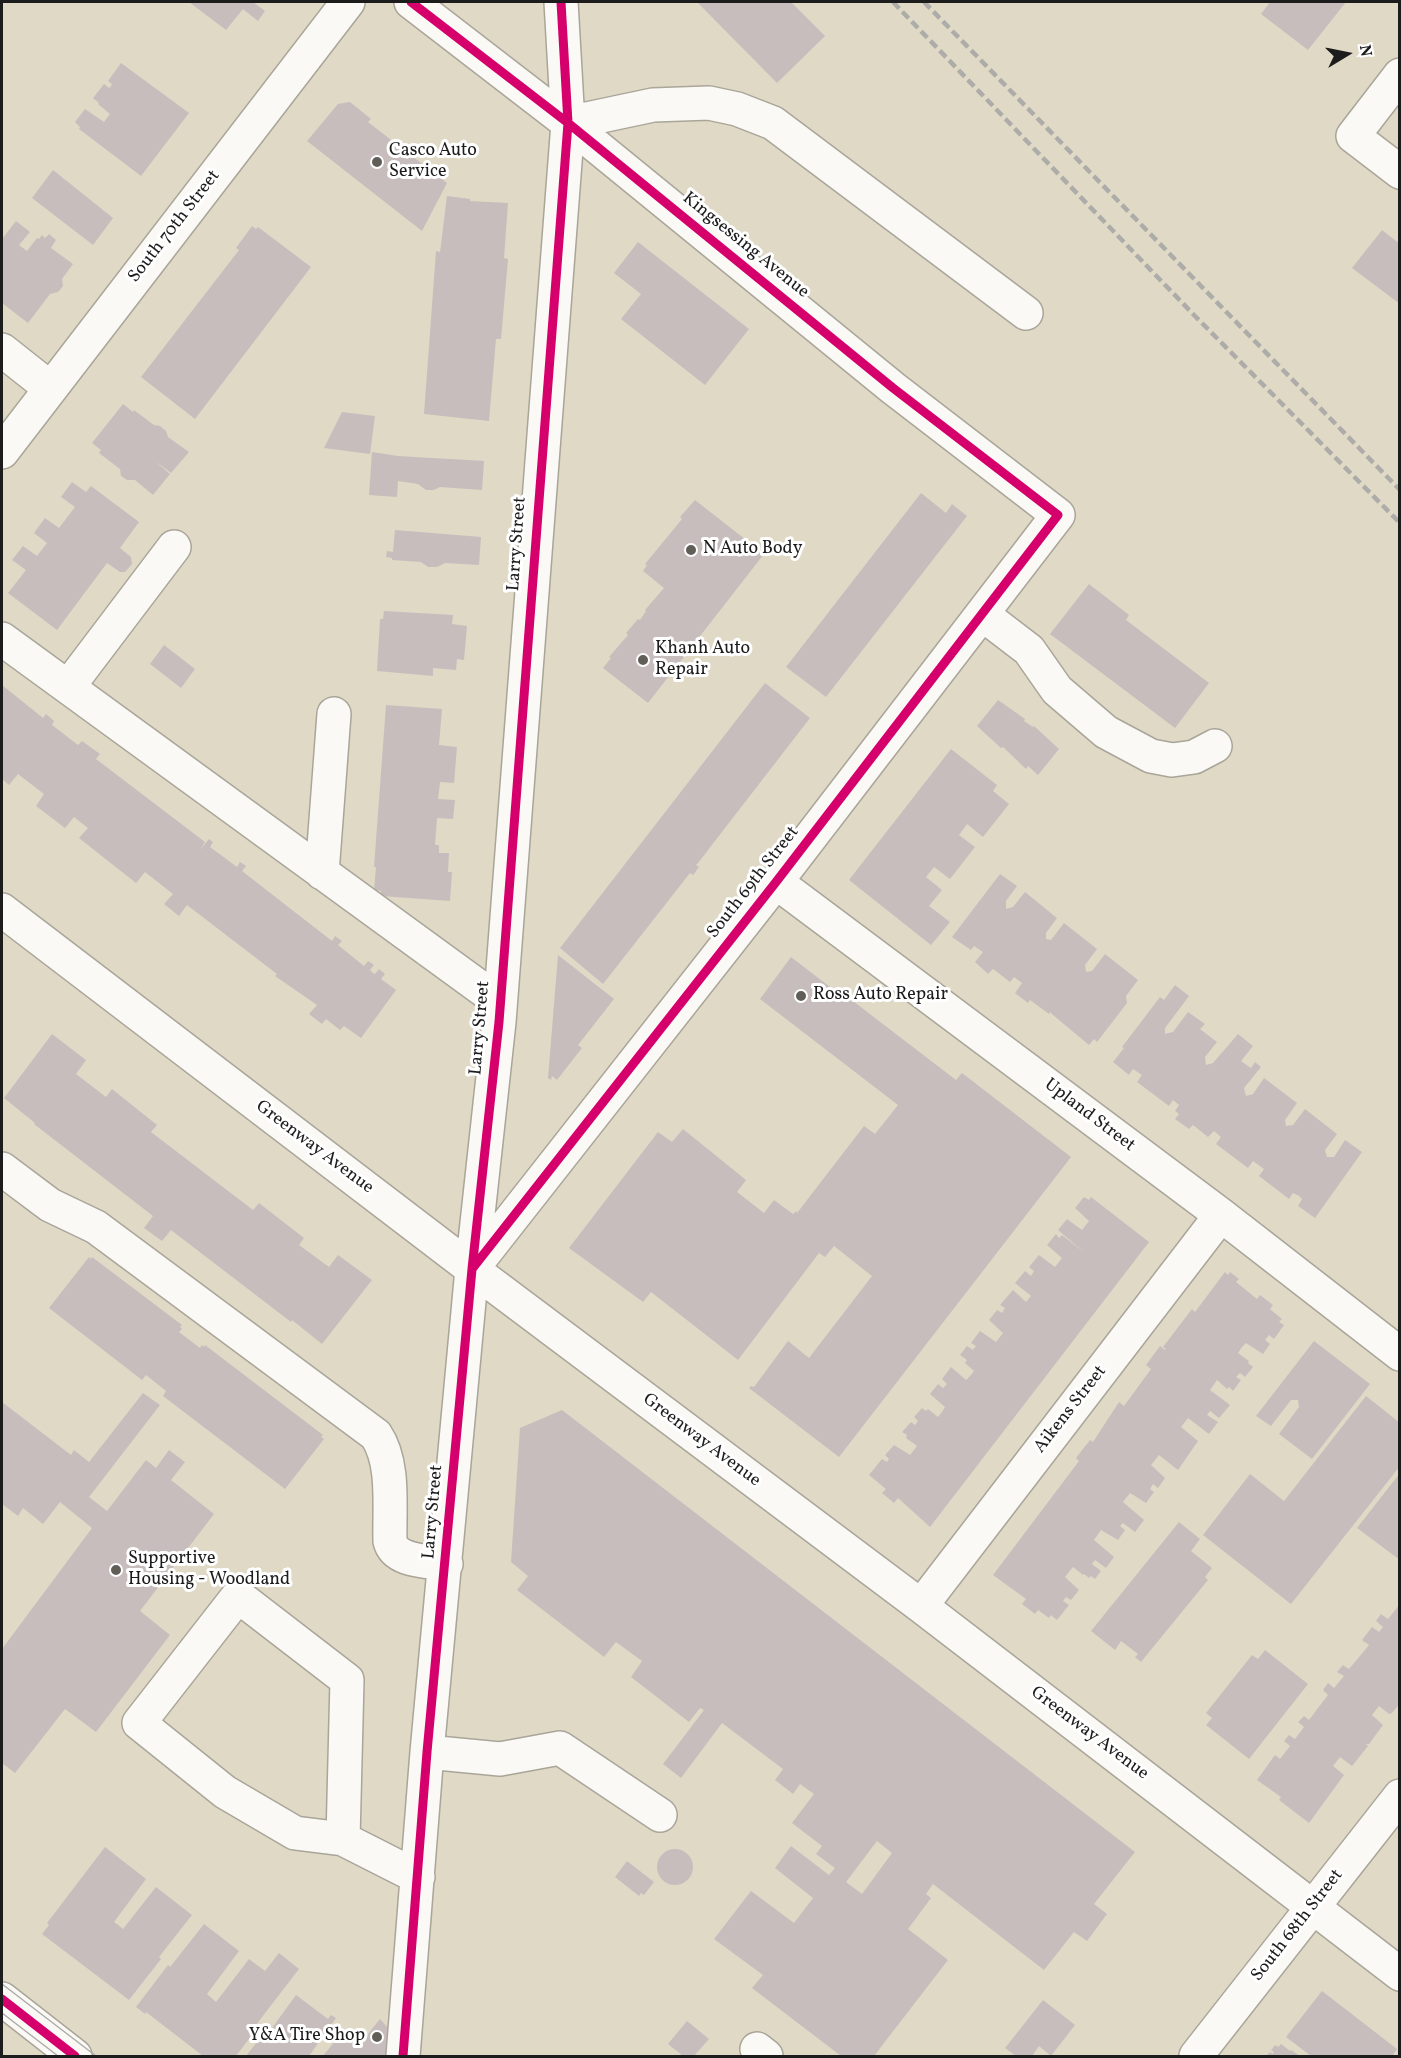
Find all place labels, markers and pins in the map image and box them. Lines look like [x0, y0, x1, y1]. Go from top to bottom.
place label: Casco Auto Service [389, 141, 477, 184]
marker: Casco Auto Service [370, 155, 384, 169]
place label: N Auto Body [703, 539, 802, 561]
marker: N Auto Body [684, 543, 698, 557]
place label: Khanh Auto Repair [655, 639, 750, 682]
marker: Khanh Auto Repair [636, 653, 650, 667]
place label: Ross Auto Repair [813, 985, 948, 1007]
marker: Ross Auto Repair [794, 989, 808, 1003]
place label: Supportive Housing - Woodland [128, 1549, 290, 1592]
marker: Supportive Housing - Woodland [109, 1563, 123, 1577]
place label: Y&A Tire Shop [249, 2026, 365, 2048]
marker: Y&A Tire Shop [370, 2030, 384, 2044]

